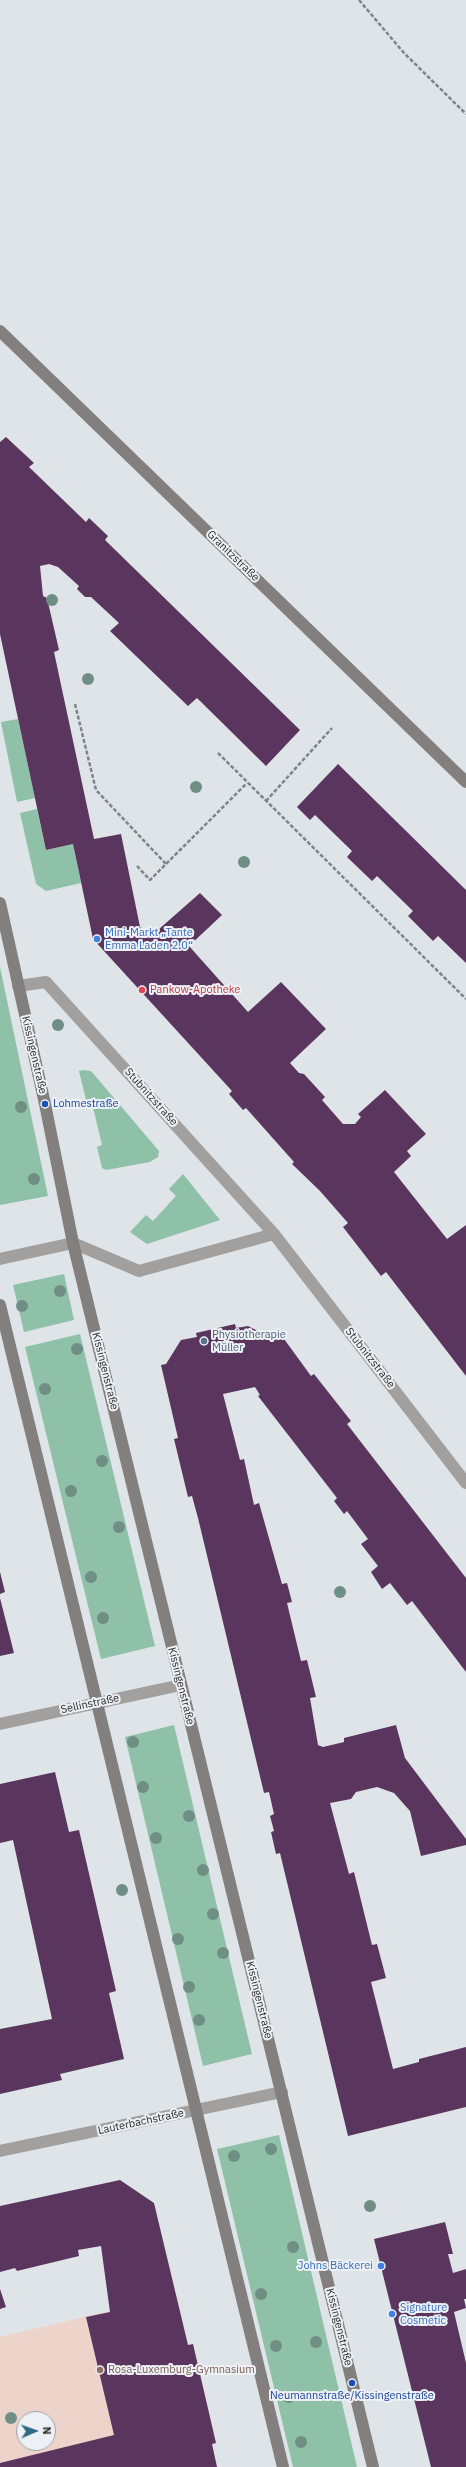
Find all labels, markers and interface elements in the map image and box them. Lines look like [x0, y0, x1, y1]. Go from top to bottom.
street label: Granitzstraße [204, 528, 262, 584]
place label: Mini-Markt „Tante Emma Laden 2.0“ [105, 926, 193, 952]
marker: Mini-Markt „Tante Emma Laden 2.0“ [92, 934, 102, 944]
place label: Pankow-Apotheke [150, 983, 240, 997]
marker: Pankow-Apotheke [137, 985, 147, 995]
street label: Kissingenstraße [19, 1015, 49, 1095]
street label: Stubnitzstraße [122, 1065, 180, 1129]
place label: Lohmestraße [53, 1097, 119, 1111]
marker: Lohmestraße [40, 1099, 50, 1109]
street label: Stubnitzstraße [342, 1325, 398, 1391]
place label: Physiotherapie Müller [212, 1328, 286, 1354]
street label: Kissingenstraße [89, 1331, 121, 1411]
marker: Physiotherapie Müller [199, 1336, 209, 1346]
street label: Kissingenstraße [165, 1646, 197, 1726]
street label: Sellinstraße [60, 1691, 120, 1717]
street label: Kissingenstraße [243, 1960, 275, 2040]
street label: Lauterbachstraße [97, 2106, 185, 2138]
place label: Johns Bäckerei [298, 2259, 373, 2273]
marker: Johns Bäckerei [376, 2261, 386, 2271]
street label: Kissingenstraße [323, 2287, 355, 2367]
place label: Signature Cosmetic [400, 2301, 447, 2327]
marker: Signature Cosmetic [387, 2309, 397, 2319]
place label: Rosa-Luxemburg-Gymnasium [108, 2363, 255, 2377]
marker: Rosa-Luxemburg-Gymnasium [95, 2365, 105, 2375]
marker: Neumannstraße/Kissingenstraße [347, 2378, 357, 2388]
place label: Neumannstraße/Kissingenstraße [270, 2389, 434, 2403]
north arrow [16, 2411, 56, 2451]
text: N [40, 2426, 54, 2435]

